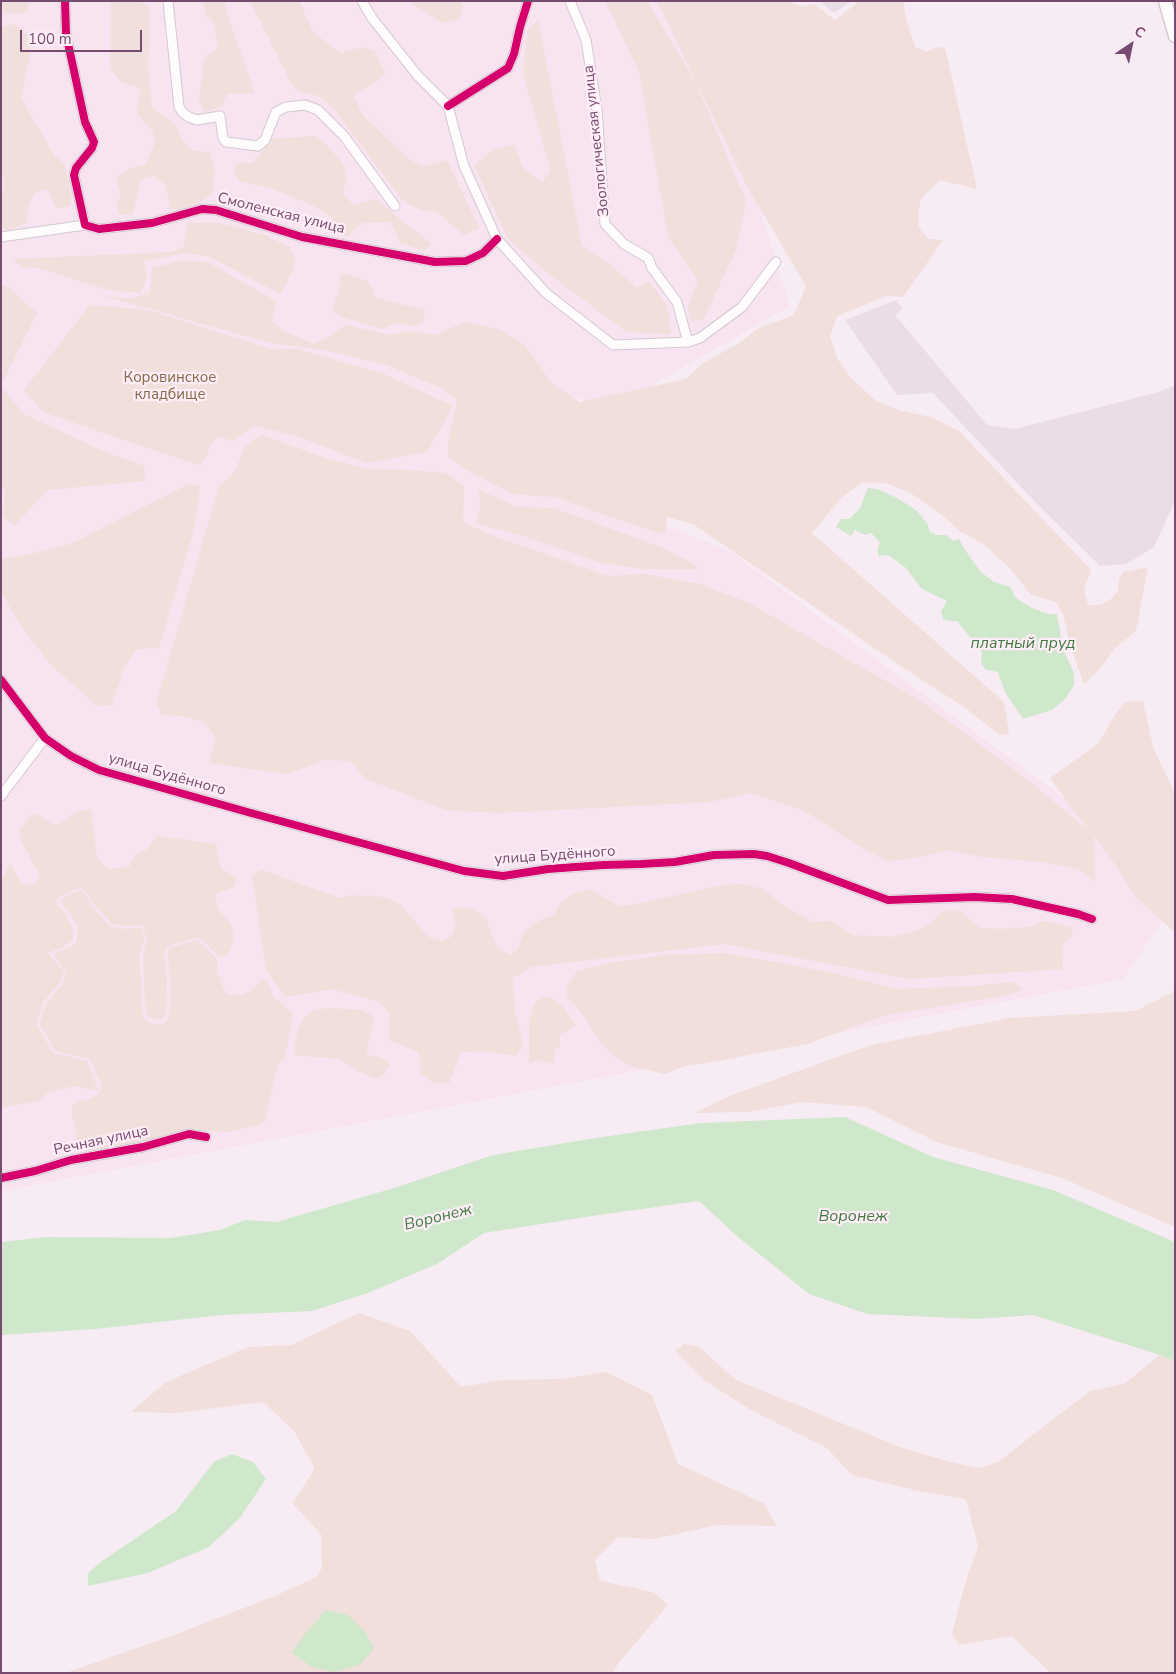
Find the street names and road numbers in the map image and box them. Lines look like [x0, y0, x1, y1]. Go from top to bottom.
street label: Зоологическая улица [580, 64, 614, 218]
street label: Смоленская улица [215, 189, 347, 239]
street label: улица Будённого [106, 750, 228, 800]
street label: улица Будённого [494, 843, 616, 869]
street label: Речная улица [52, 1122, 150, 1160]

